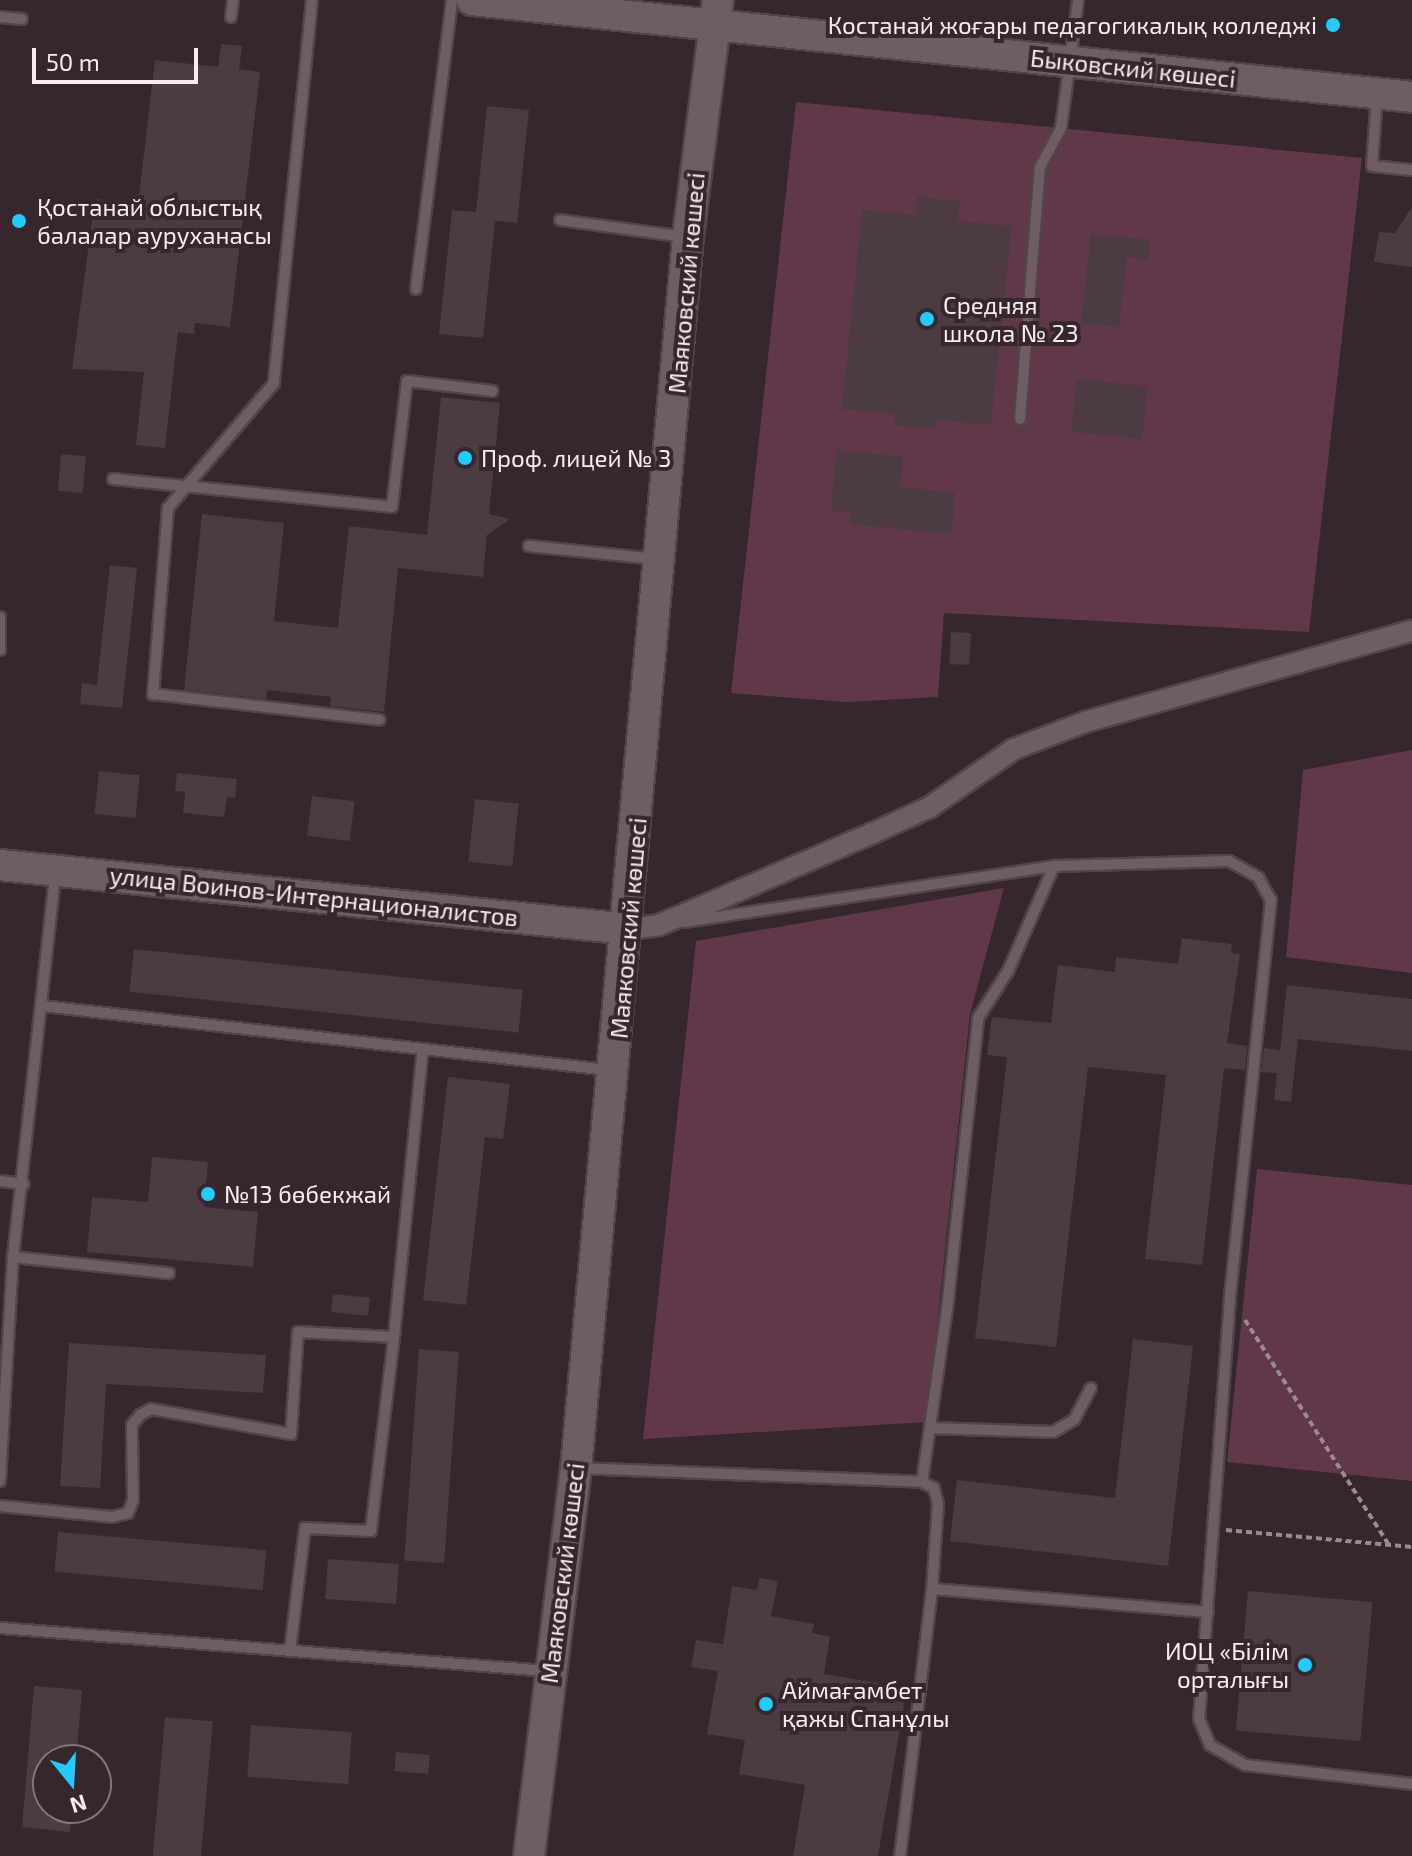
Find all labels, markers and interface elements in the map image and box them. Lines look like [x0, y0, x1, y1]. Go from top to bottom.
place label: Костанай жоғары педагогикалық колледжі [828, 11, 1317, 39]
marker: Костанай жоғары педагогикалық колледжі [1324, 16, 1342, 34]
scale bar [36, 32, 202, 82]
street label: Быковский көшесі [1029, 43, 1237, 93]
text: 50 m [46, 47, 100, 76]
street label: Маяковский көшесі [662, 171, 710, 395]
place label: Қостанай облыстық балалар ауруханасы [37, 193, 272, 249]
marker: Қостанай облыстық балалар ауруханасы [8, 210, 30, 232]
place label: Средняя школа № 23 [943, 291, 1079, 347]
marker: Средняя школа № 23 [918, 310, 936, 328]
place label: Проф. лицей № 3 [481, 444, 671, 472]
marker: Проф. лицей № 3 [456, 449, 474, 467]
street label: Маяковский көшесі [604, 816, 652, 1040]
street label: улица Воинов-Интернационалистов [108, 860, 520, 932]
place label: №13 бөбекжай [224, 1180, 391, 1208]
marker: №13 бөбекжай [199, 1185, 217, 1203]
street label: Маяковский көшесі [534, 1461, 590, 1685]
place label: ИОЦ «Білім орталығы [1165, 1637, 1289, 1693]
marker: ИОЦ «Білім орталығы [1296, 1656, 1314, 1674]
place label: Аймағамбет қажы Спанұлы [782, 1676, 950, 1732]
marker: Аймағамбет қажы Спанұлы [757, 1695, 775, 1713]
north arrow [32, 1744, 112, 1824]
text: N [67, 1790, 90, 1820]

